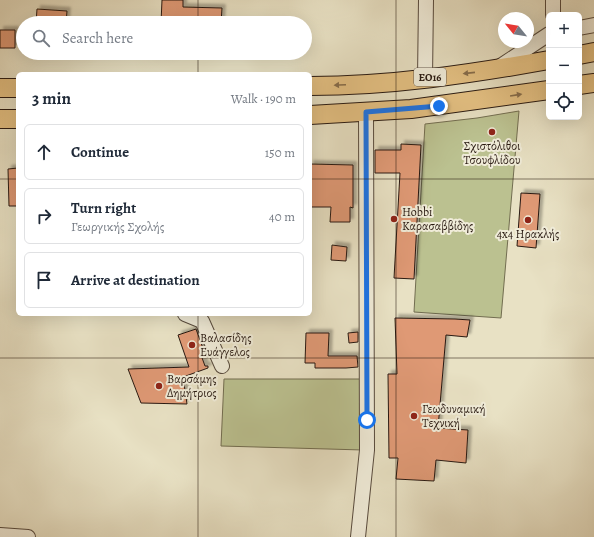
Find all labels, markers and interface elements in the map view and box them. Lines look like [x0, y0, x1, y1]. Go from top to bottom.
north arrow [498, 12, 534, 48]
map controls [546, 12, 582, 120]
button: + [546, 12, 582, 48]
search box [16, 16, 312, 60]
icon: search [30, 27, 52, 49]
text: Search here [62, 28, 133, 48]
button: − [546, 48, 582, 84]
road number: ΕΟ16 [414, 68, 446, 86]
one-way arrow [463, 70, 475, 76]
one-way arrow [334, 81, 346, 88]
button: locate [546, 84, 582, 120]
text: 3 min [32, 87, 71, 110]
text: Walk · 190 m [231, 90, 296, 107]
one-way arrow [510, 92, 522, 98]
route end [430, 97, 448, 115]
marker: Σχιστόλιθοι Τσουφλίδου [487, 127, 497, 137]
place label: Σχιστόλιθοι Τσουφλίδου [464, 138, 521, 168]
icon: ahead [33, 141, 55, 163]
text: Continue [71, 142, 129, 162]
text: 150 m [265, 144, 295, 161]
text: Turn right [71, 198, 136, 218]
place label: Hobbi Καρασαββίδης [402, 204, 473, 234]
icon: right [33, 205, 55, 227]
text: 40 m [269, 208, 295, 225]
marker: Hobbi Καρασαββίδης [389, 214, 399, 224]
marker: 4x4 Ηρακλής [523, 215, 533, 225]
text: Γεωργικής Σχολής [71, 218, 164, 235]
place label: 4x4 Ηρακλής [497, 226, 559, 242]
icon: arrive [33, 269, 55, 291]
text: Arrive at destination [71, 270, 200, 290]
place label: Βαλασίδης Ευάγγελος [200, 330, 252, 360]
marker: Βαλασίδης Ευάγγελος [187, 340, 197, 350]
place label: Βαρσάμης Δημήτριος [167, 371, 217, 401]
marker: Βαρσάμης Δημήτριος [154, 381, 164, 391]
place label: Γεωδυναμική Τεχνική [422, 401, 485, 431]
route start [358, 411, 376, 429]
marker: Γεωδυναμική Τεχνική [409, 411, 419, 421]

